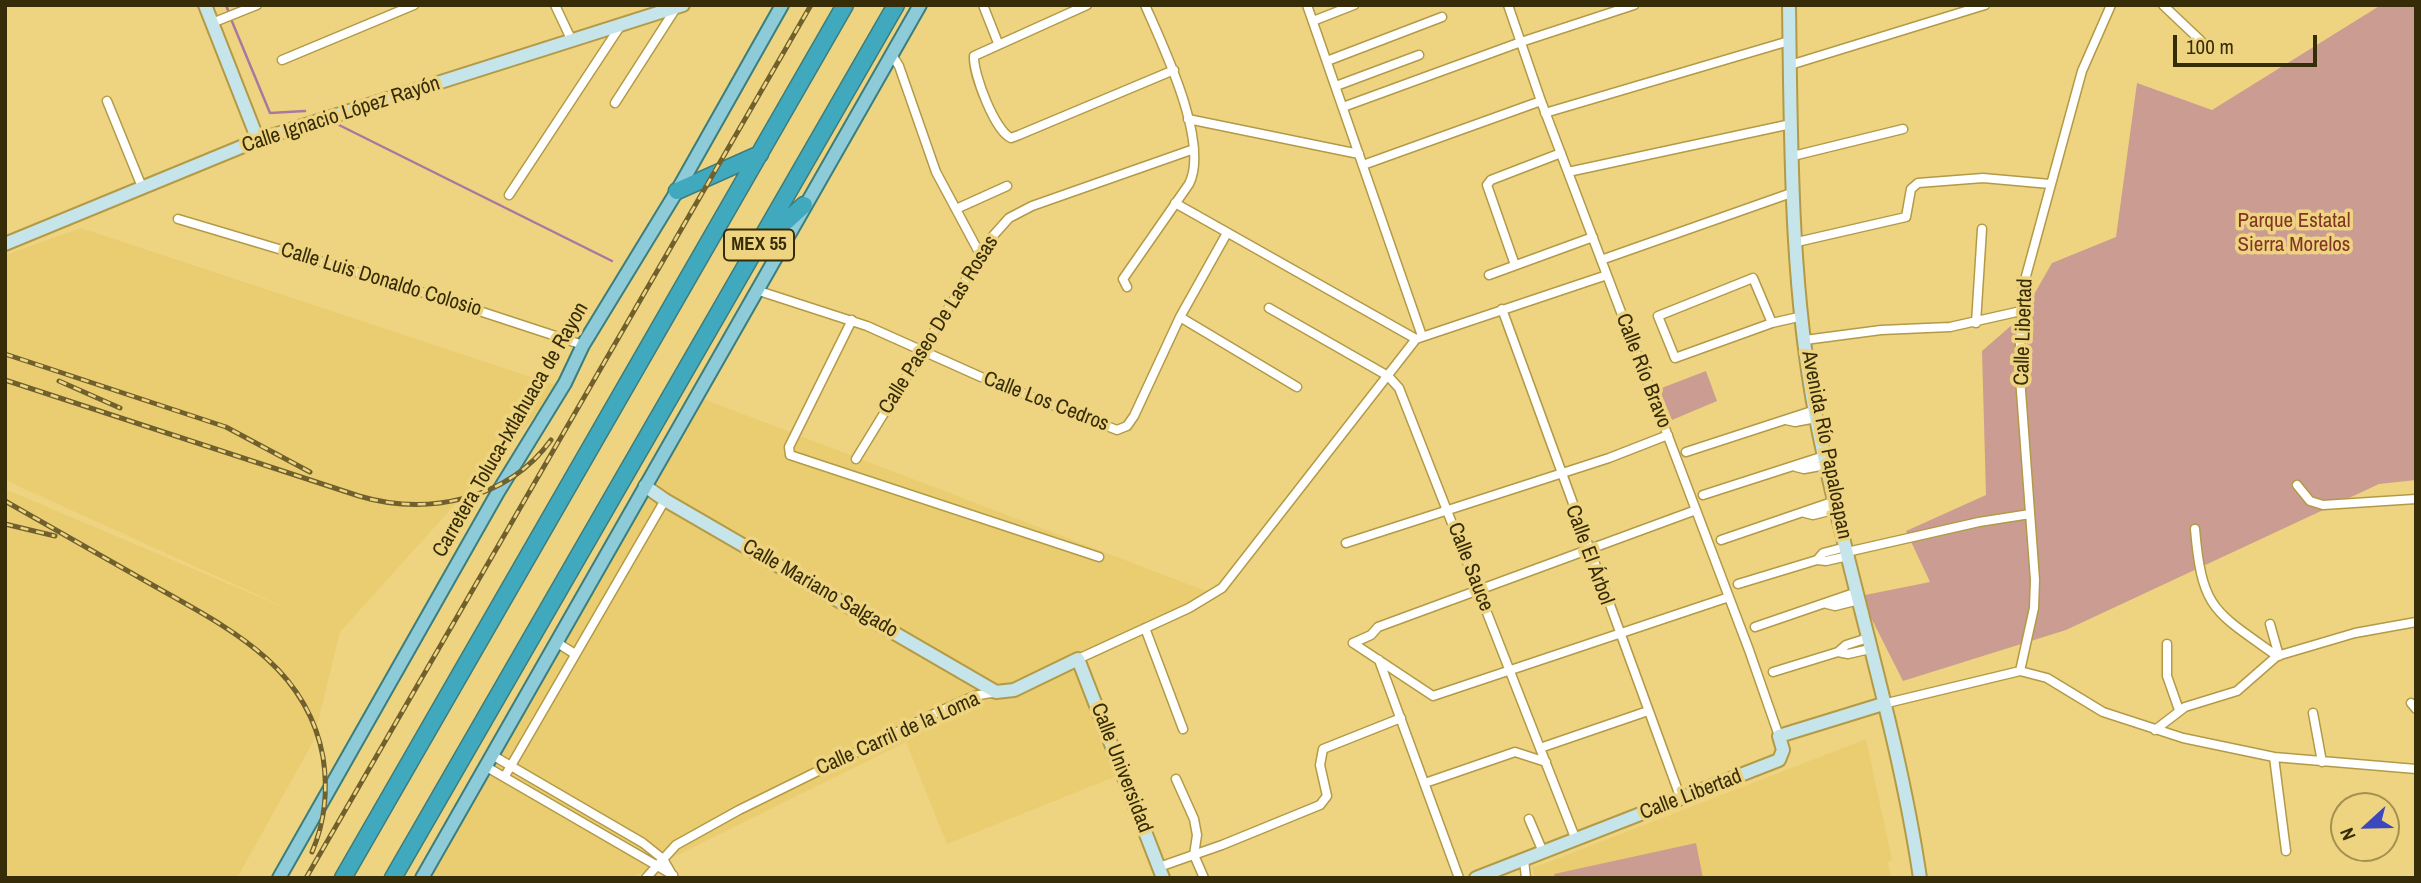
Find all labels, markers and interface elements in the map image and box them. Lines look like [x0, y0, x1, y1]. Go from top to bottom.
scale bar [2176, 21, 2320, 65]
text: 100 m [2186, 32, 2234, 61]
street label: Calle Ignacio López Rayón [239, 71, 443, 159]
park label: Parque Estatal Sierra Morelos [2238, 208, 2350, 258]
road number: MEX 55 [724, 230, 794, 260]
street label: Calle Paseo De Las Rosas [874, 231, 1004, 419]
street label: Calle Luis Donaldo Colosio [278, 237, 484, 323]
street label: Calle Libertad [2010, 278, 2038, 386]
street label: Carretera Toluca-Ixtlahuaca de Rayon [428, 298, 594, 562]
street label: Calle Río Bravo [1610, 310, 1676, 432]
street label: Avenida Río Papaloapan [1795, 349, 1857, 541]
street label: Calle Los Cedros [980, 367, 1112, 437]
street label: Calle El Árbol [1559, 502, 1619, 608]
street label: Calle Sauce [1442, 519, 1498, 615]
street label: Calle Mariano Salgado [738, 534, 902, 644]
street label: Calle Carril de la Loma [812, 687, 984, 781]
street label: Calle Universidad [1085, 700, 1157, 836]
street label: Calle Libertad [1636, 764, 1746, 826]
north arrow [2330, 792, 2400, 862]
text: N [2333, 824, 2362, 844]

